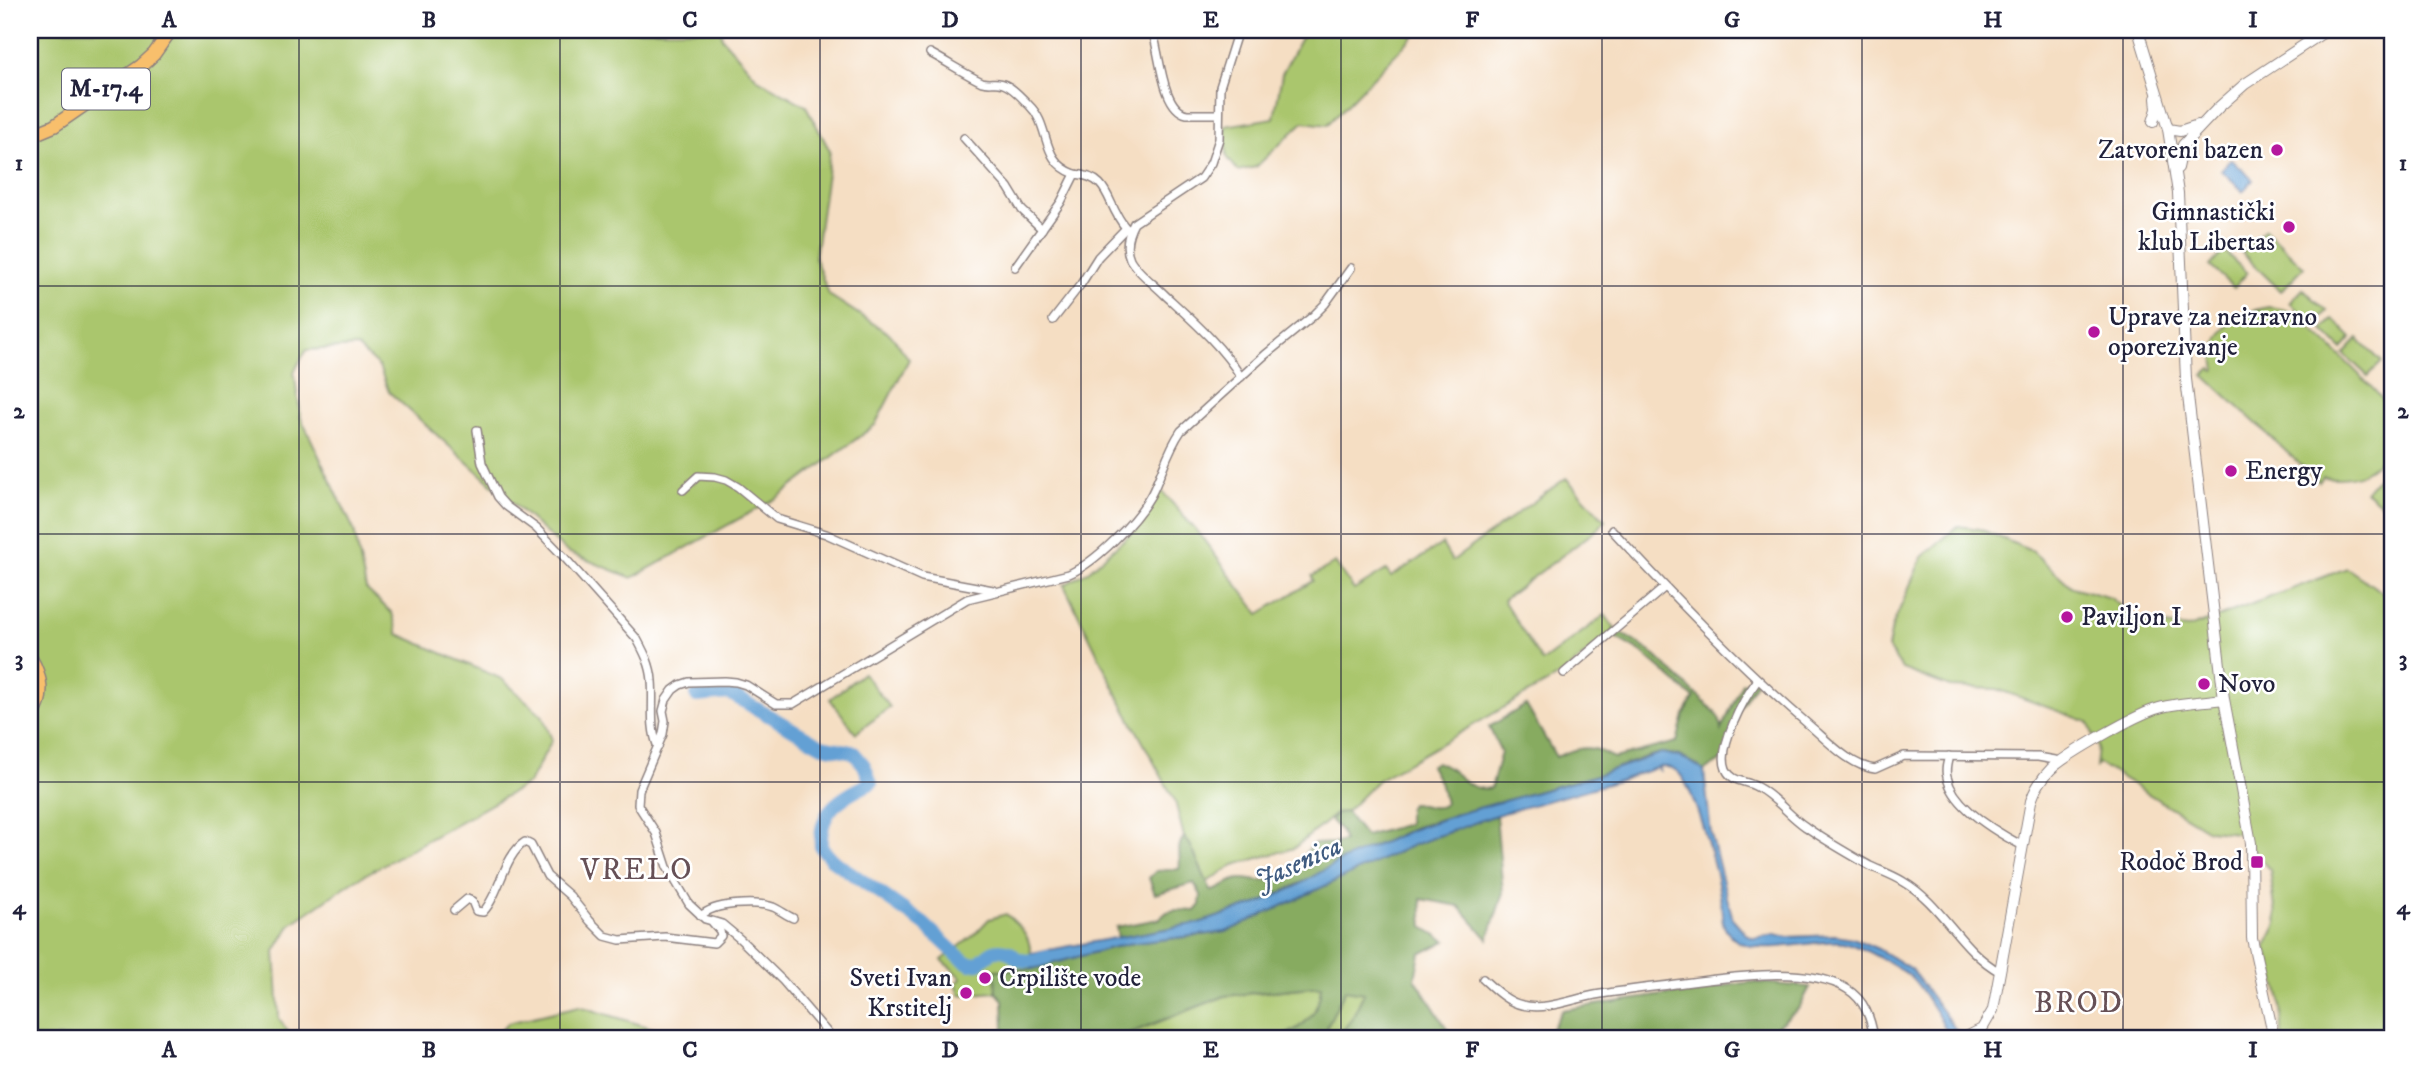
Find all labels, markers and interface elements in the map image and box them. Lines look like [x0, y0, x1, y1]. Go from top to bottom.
text: A [161, 6, 178, 35]
text: B [422, 6, 436, 35]
text: C [682, 6, 698, 35]
text: D [941, 6, 959, 35]
text: E [1203, 6, 1219, 35]
text: F [1465, 6, 1480, 35]
text: G [1724, 6, 1740, 35]
text: H [1983, 6, 2003, 35]
text: I [2248, 6, 2258, 35]
road number: M-17.4 [62, 68, 150, 110]
place label: Zatvoreni bazen [2098, 134, 2263, 167]
marker: Zatvoreni bazen [2269, 142, 2285, 158]
text: 1 [15, 149, 23, 178]
text: 1 [2399, 149, 2407, 178]
place label: Gimnastički klub Libertas [2138, 196, 2275, 259]
marker: Gimnastički klub Libertas [2281, 219, 2297, 235]
place label: Uprave za neizravno oporezivanje [2108, 301, 2317, 364]
marker: Uprave za neizravno oporezivanje [2086, 324, 2102, 340]
text: 2 [13, 397, 25, 426]
text: 2 [2397, 397, 2409, 426]
place label: Energy [2245, 455, 2323, 488]
marker: Energy [2223, 463, 2239, 479]
place label: Paviljon I [2081, 601, 2182, 634]
marker: Paviljon I [2059, 609, 2075, 625]
text: 3 [15, 645, 23, 674]
text: 3 [2399, 645, 2407, 674]
place label: Novo [2218, 668, 2275, 701]
marker: Novo [2196, 676, 2212, 692]
water label: Jasenica [1249, 828, 1347, 898]
place label: Rodoč Brod [2119, 846, 2243, 879]
district label: VRELO [579, 852, 694, 889]
marker: Rodoč Brod [2249, 854, 2265, 870]
text: 4 [12, 893, 27, 922]
text: 4 [2396, 893, 2411, 922]
place label: Sveti Ivan Krstitelj [850, 962, 952, 1025]
place label: Crpilište vode [999, 962, 1141, 995]
marker: Crpilište vode [977, 970, 993, 986]
marker: Sveti Ivan Krstitelj [958, 985, 974, 1001]
district label: BROD [2034, 985, 2124, 1022]
text: A [161, 1036, 178, 1065]
text: B [422, 1036, 436, 1065]
text: C [682, 1036, 698, 1065]
text: D [941, 1036, 959, 1065]
text: E [1203, 1036, 1219, 1065]
text: F [1465, 1036, 1480, 1065]
text: G [1724, 1036, 1740, 1065]
text: H [1983, 1036, 2003, 1065]
text: I [2248, 1036, 2258, 1065]

